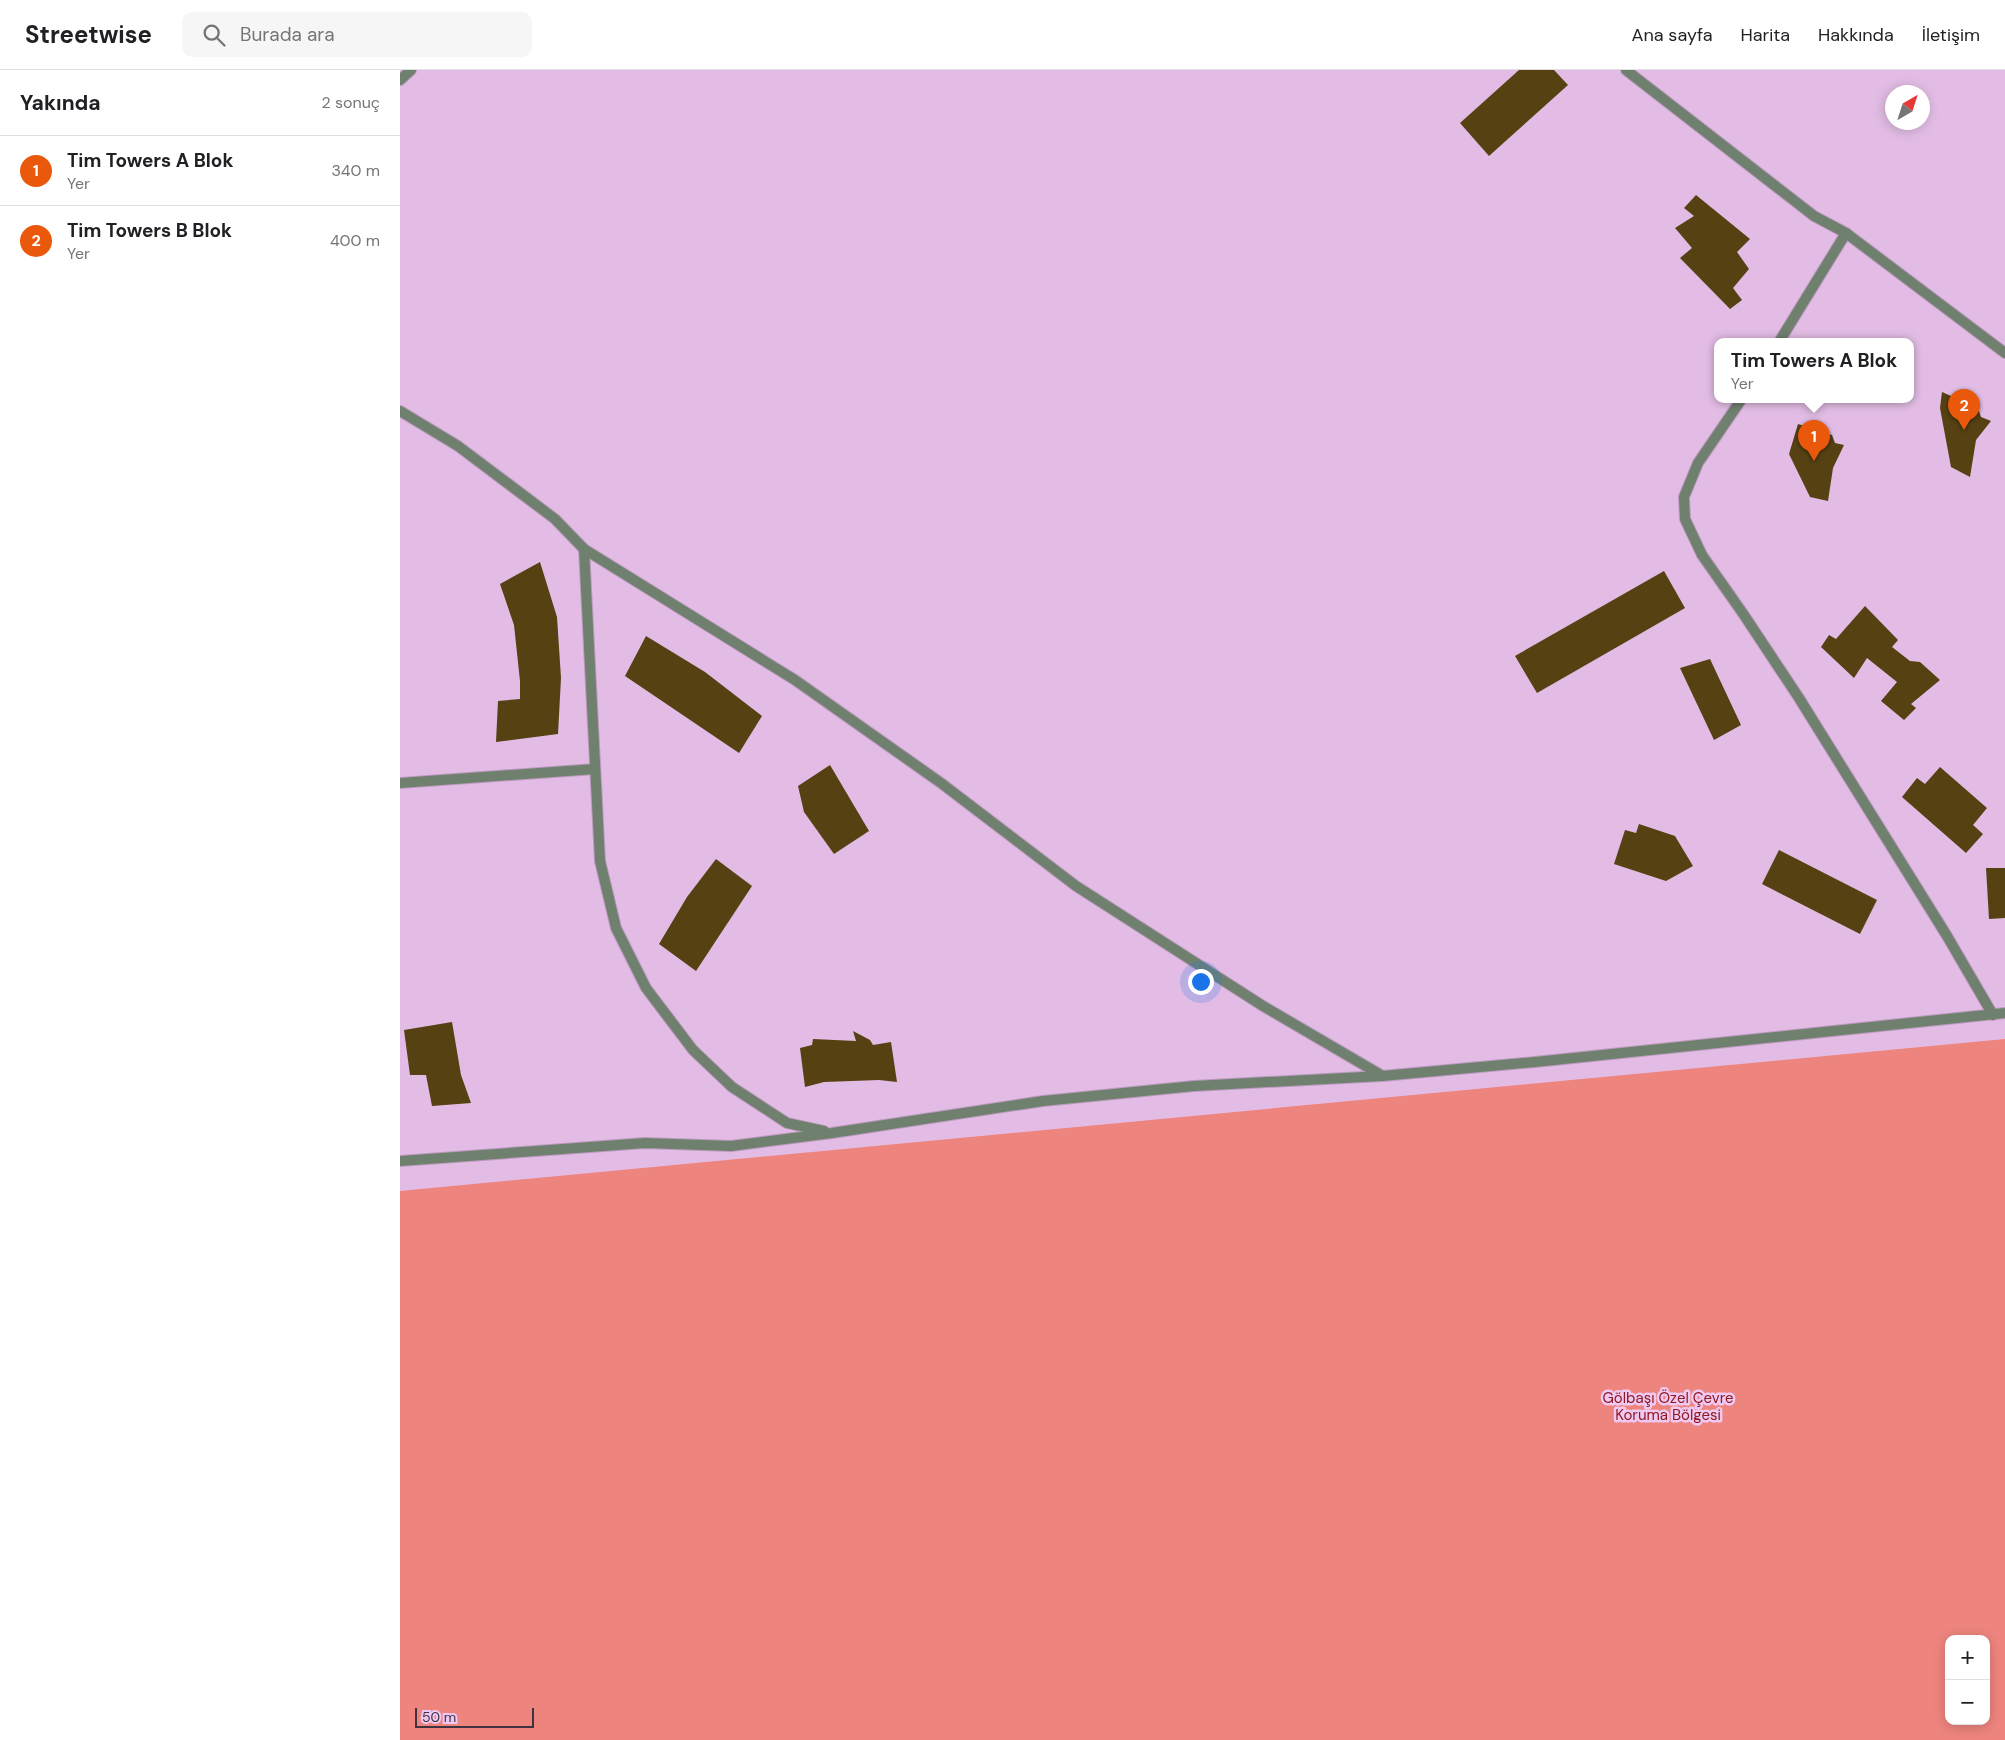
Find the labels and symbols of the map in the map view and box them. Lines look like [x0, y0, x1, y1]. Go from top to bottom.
north arrow [1885, 85, 1930, 130]
pin: 2 [1948, 389, 1980, 430]
pin: 1 [1798, 420, 1830, 461]
your location [1188, 969, 1214, 995]
park label: Gölbaşı Özel Çevre Koruma Bölgesi [1602, 1388, 1734, 1425]
scale bar [415, 1705, 534, 1728]

